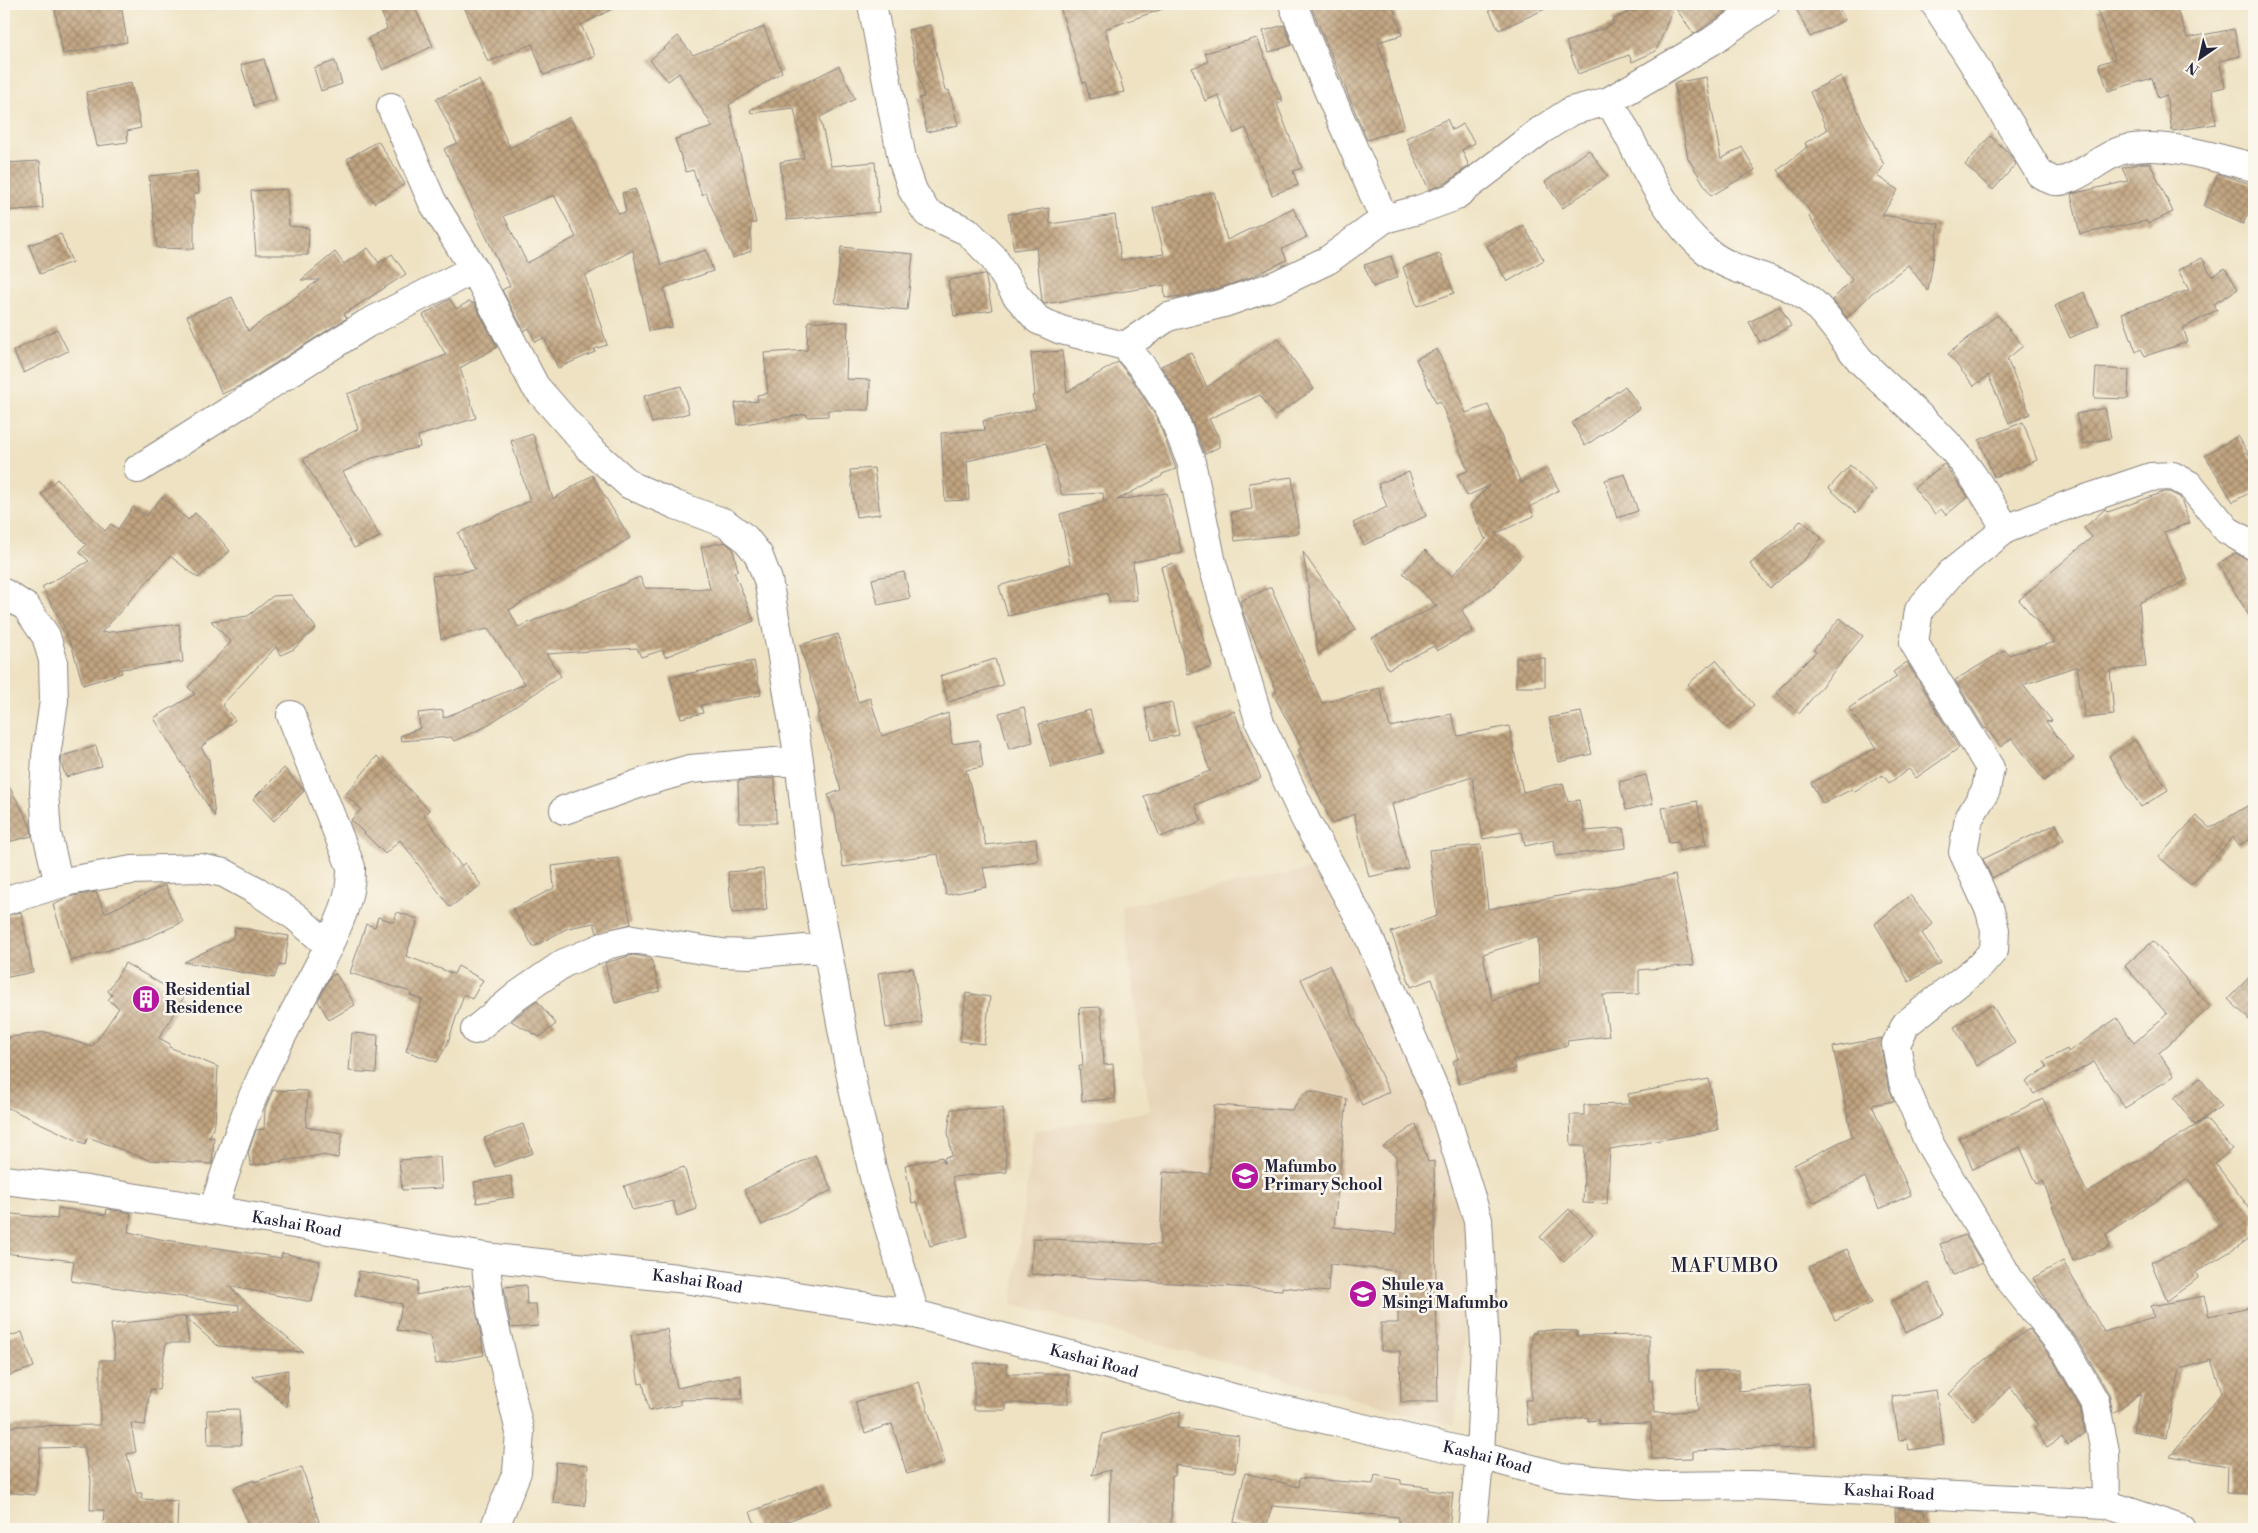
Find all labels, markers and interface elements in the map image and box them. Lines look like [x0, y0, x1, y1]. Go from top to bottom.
north arrow [2176, 32, 2226, 82]
text: N [2184, 57, 2203, 79]
place label: Residential Residence [165, 980, 251, 1018]
building icon: Residential Residence [131, 984, 161, 1014]
place label: Mafumbo Primary School [1264, 1157, 1383, 1195]
school or university icon: Mafumbo Primary School [1230, 1161, 1260, 1191]
street label: Kashai Road [250, 1207, 343, 1242]
district label: MAFUMBO [1671, 1254, 1779, 1278]
street label: Kashai Road [651, 1265, 744, 1298]
place label: Shule ya Msingi Mafumbo [1382, 1275, 1508, 1313]
school or university icon: Shule ya Msingi Mafumbo [1348, 1279, 1378, 1309]
street label: Kashai Road [1047, 1340, 1140, 1382]
street label: Kashai Road [1441, 1437, 1534, 1479]
street label: Kashai Road [1843, 1480, 1935, 1505]

